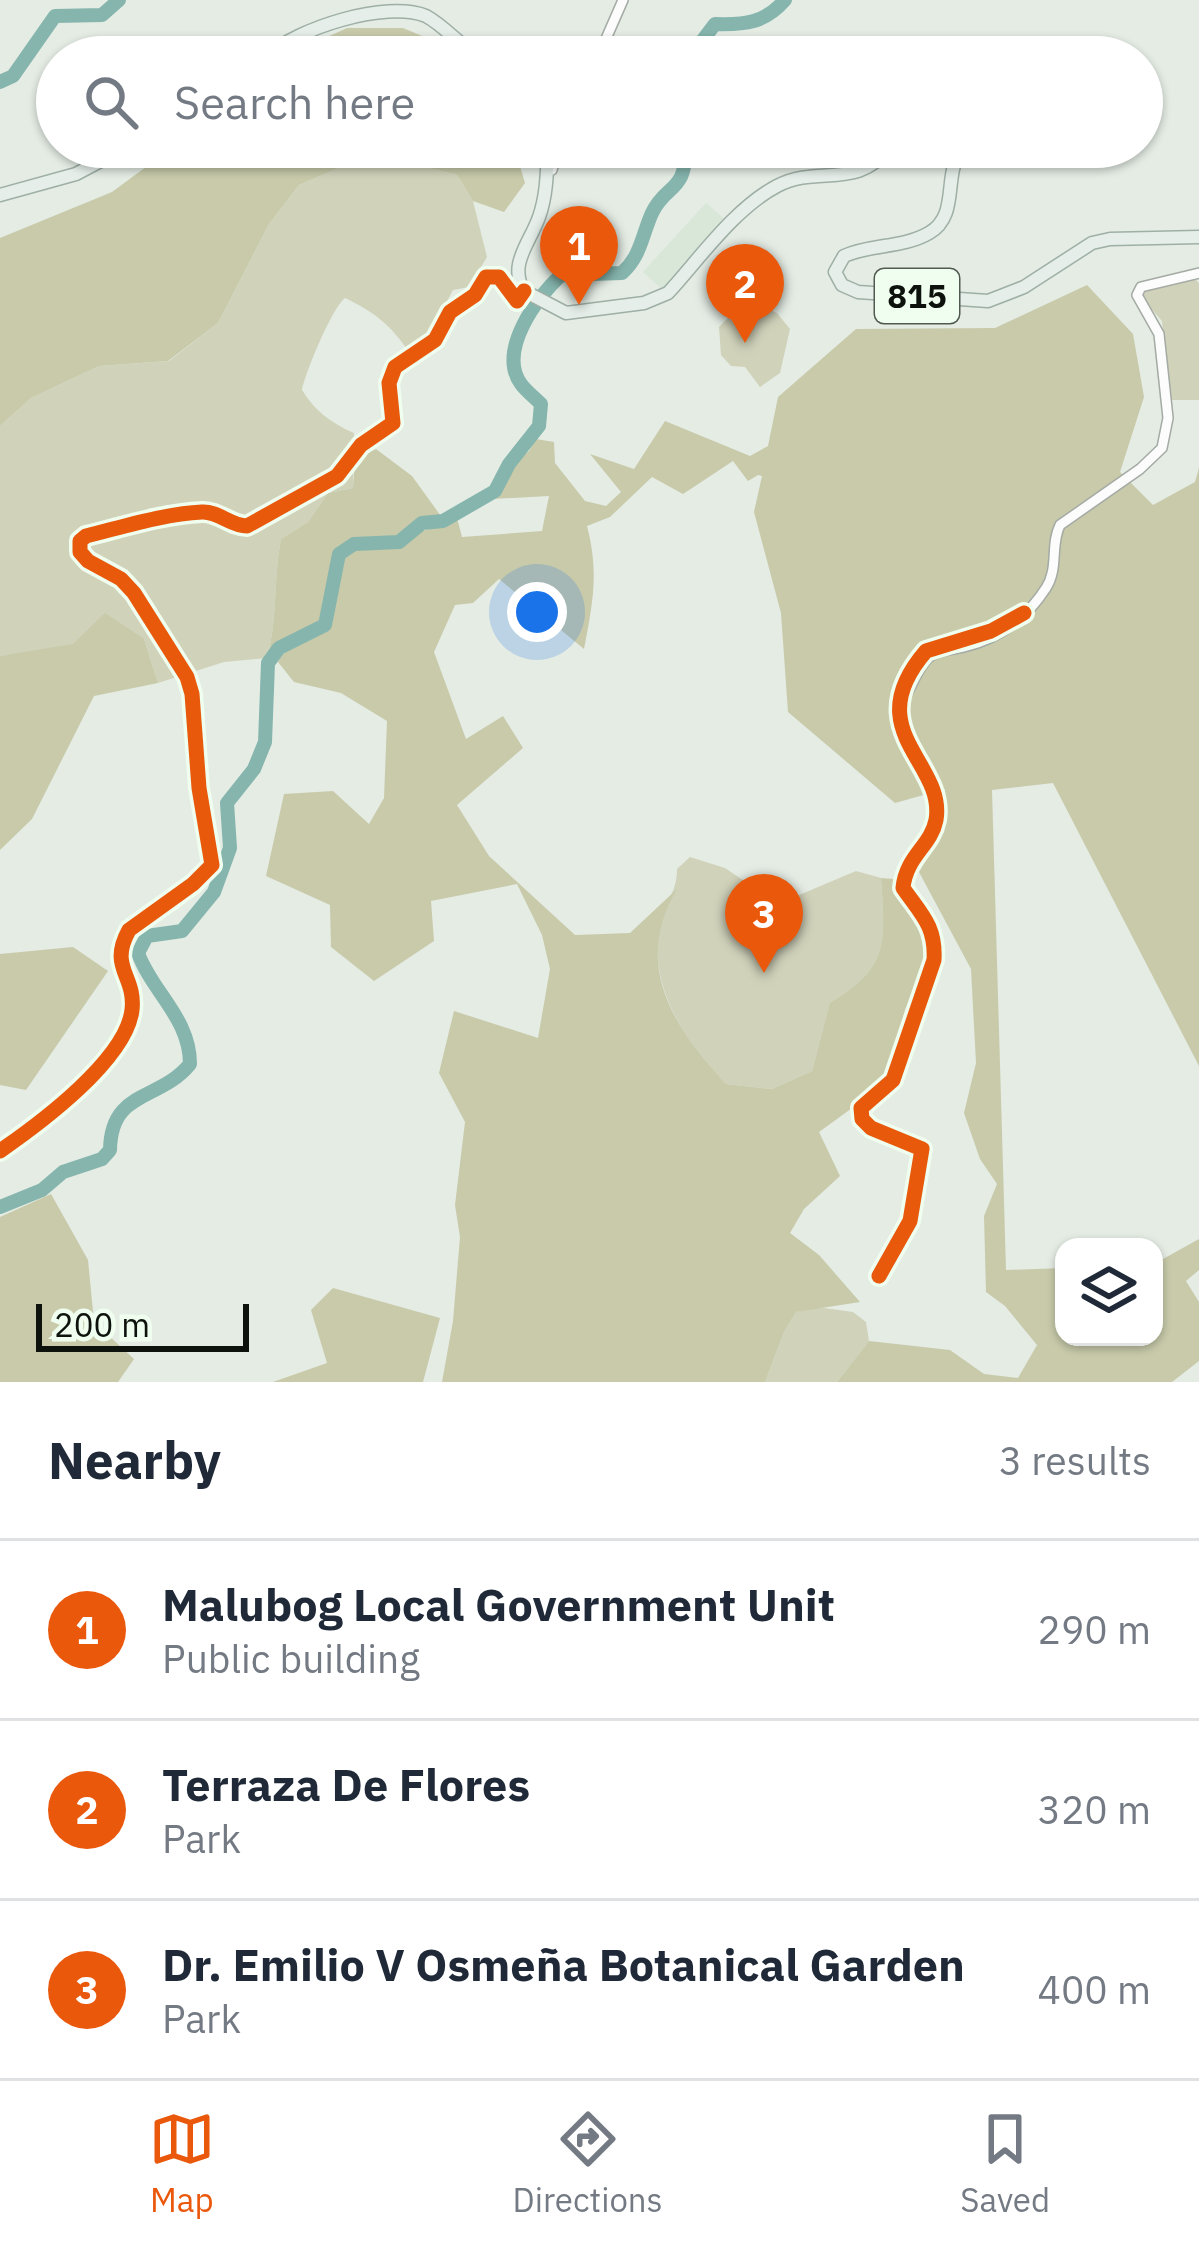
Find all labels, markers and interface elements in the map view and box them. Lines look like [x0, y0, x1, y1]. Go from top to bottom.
search box [36, 36, 1163, 168]
icon: search [78, 69, 144, 135]
text: Search here [174, 73, 415, 131]
pin: 1 [540, 206, 618, 305]
pin: 2 [706, 244, 784, 343]
road number: 815 [875, 269, 959, 323]
your location [507, 582, 567, 642]
pin: 3 [725, 874, 803, 973]
map controls [1055, 1238, 1163, 1346]
button: layers [1055, 1238, 1163, 1346]
scale bar [36, 1298, 249, 1351]
text: 200 m [54, 1303, 150, 1346]
text: Nearby [48, 1427, 221, 1493]
text: 3 results [999, 1435, 1151, 1486]
text: Malubog Local Government Unit [162, 1575, 835, 1633]
text: 1 [75, 1604, 99, 1655]
text: 290 m [1038, 1604, 1151, 1655]
text: Public building [162, 1633, 420, 1684]
text: Terraza De Flores [162, 1755, 530, 1813]
text: 2 [75, 1784, 99, 1835]
text: 320 m [1038, 1784, 1151, 1835]
text: Park [162, 1813, 241, 1864]
text: Dr. Emilio V Osmeña Botanical Garden [162, 1935, 965, 1993]
text: 3 [75, 1964, 99, 2015]
text: 400 m [1038, 1964, 1151, 2015]
text: Park [162, 1993, 241, 2044]
tab: Map [149, 2106, 215, 2221]
tab: Directions [513, 2106, 663, 2221]
tab: Saved [960, 2106, 1050, 2221]

